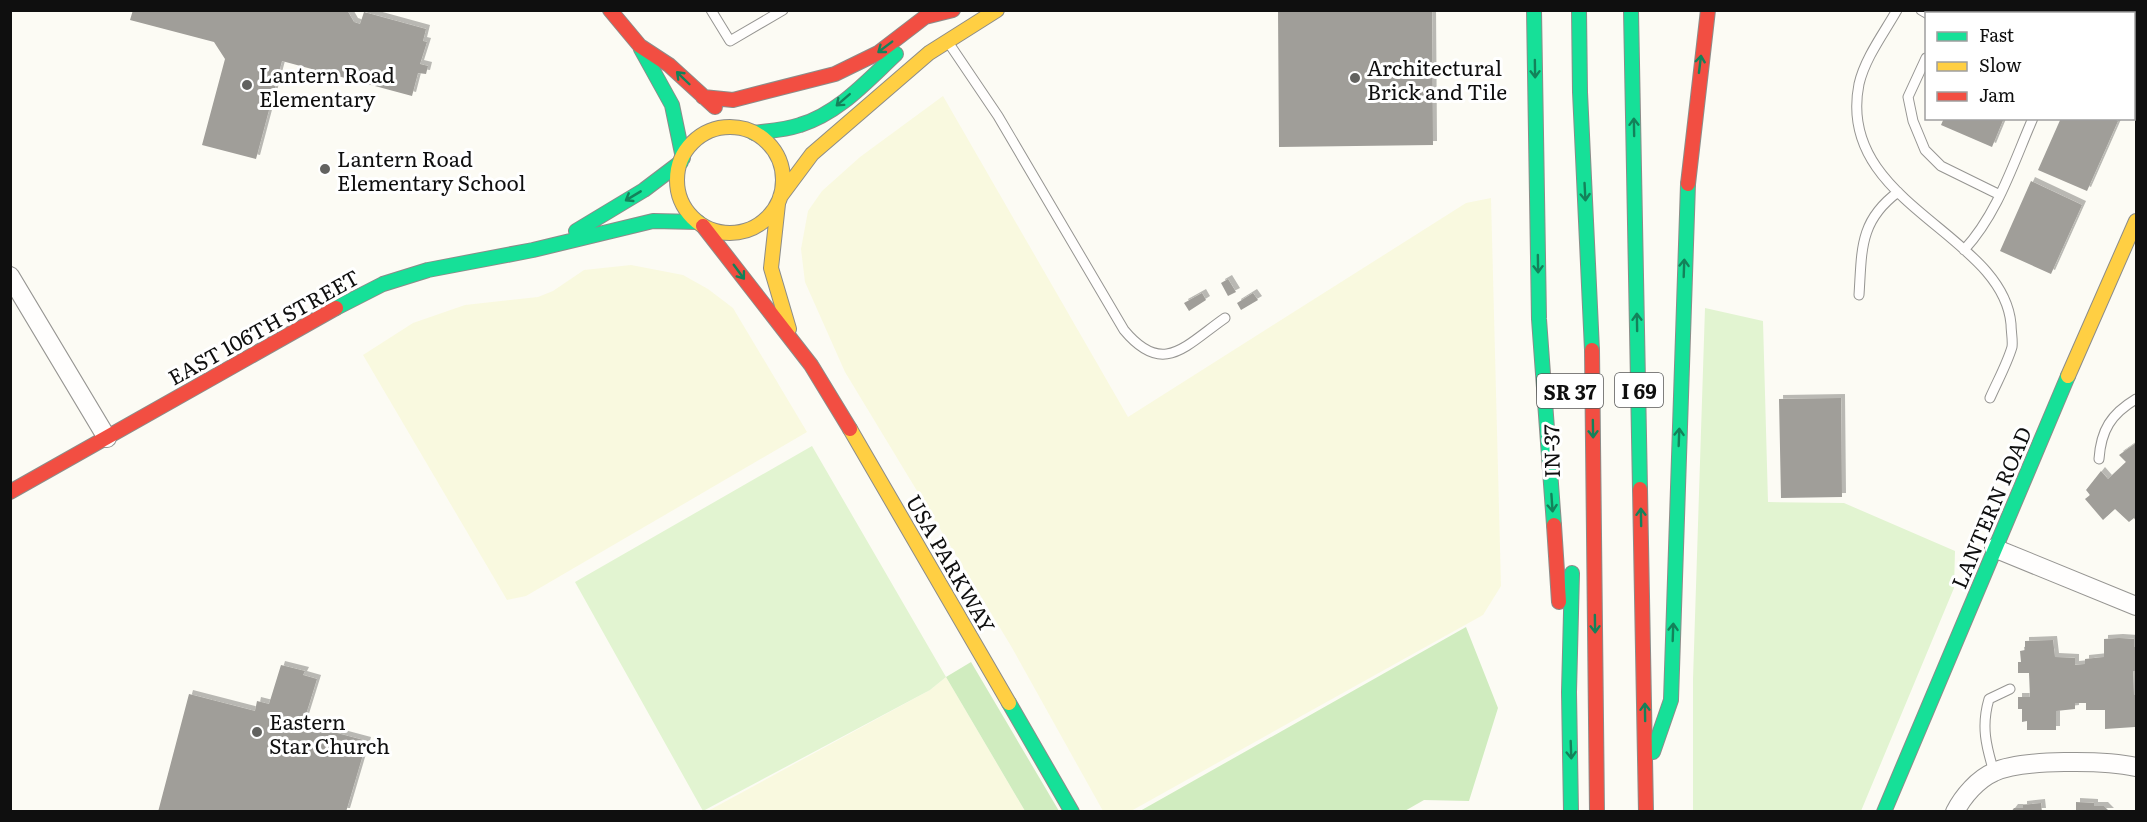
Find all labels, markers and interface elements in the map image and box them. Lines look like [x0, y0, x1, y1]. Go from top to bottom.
legend [1925, 12, 2135, 120]
text: Fast [1979, 21, 2015, 48]
one-way arrow [877, 41, 893, 53]
place label: Architectural Brick and Tile [1367, 51, 1507, 106]
text: Slow [1979, 51, 2022, 78]
one-way arrow [1694, 54, 1705, 74]
place label: Lantern Road Elementary [259, 58, 395, 113]
one-way arrow [1529, 58, 1540, 78]
one-way arrow [675, 71, 690, 86]
marker: Architectural Brick and Tile [1348, 71, 1362, 85]
marker: Lantern Road Elementary [240, 78, 254, 92]
text: Jam [1979, 81, 2015, 108]
one-way arrow [836, 93, 852, 107]
one-way arrow [1628, 117, 1639, 137]
place label: Lantern Road Elementary School [337, 142, 526, 197]
marker: Lantern Road Elementary School [318, 162, 332, 176]
one-way arrow [1580, 182, 1591, 202]
one-way arrow [625, 191, 642, 203]
one-way arrow [1532, 253, 1544, 273]
one-way arrow [1679, 258, 1690, 278]
street label: EAST 106TH STREET [162, 260, 364, 392]
one-way arrow [733, 264, 745, 280]
one-way arrow [1631, 312, 1643, 332]
road number: I 69 [1615, 373, 1663, 407]
road number: SR 37 [1537, 374, 1603, 408]
one-way arrow [1587, 419, 1599, 439]
street label: LANTERN ROAD [1942, 421, 2038, 593]
street label: IN-37 [1534, 424, 1566, 478]
one-way arrow [1674, 428, 1685, 448]
street label: USA PARKWAY [900, 488, 1004, 638]
one-way arrow [1547, 492, 1558, 512]
one-way arrow [1635, 507, 1647, 527]
one-way arrow [1589, 614, 1601, 634]
one-way arrow [1668, 623, 1679, 643]
one-way arrow [1639, 702, 1651, 722]
place label: Eastern Star Church [269, 705, 390, 760]
marker: Eastern Star Church [250, 725, 264, 739]
one-way arrow [1565, 740, 1576, 760]

